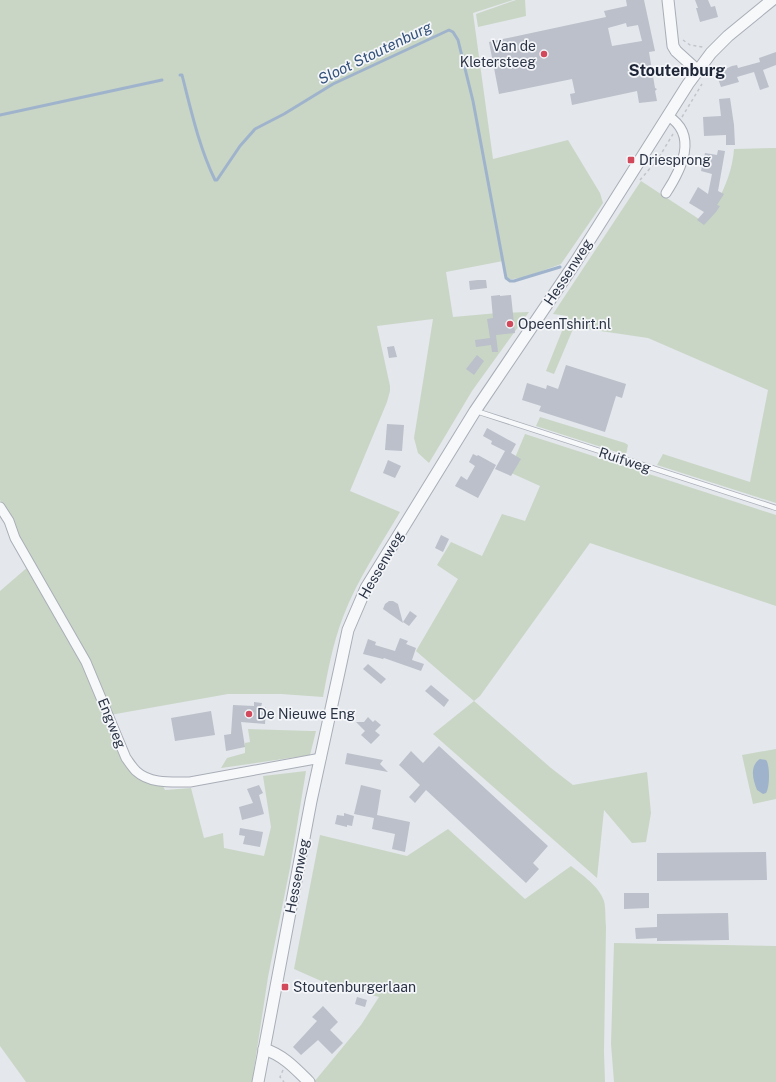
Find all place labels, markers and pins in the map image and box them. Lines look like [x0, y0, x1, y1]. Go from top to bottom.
place label: Van de Kletersteeg [460, 38, 536, 70]
marker: Van de Kletersteeg [539, 49, 549, 59]
place label: Driesprong [639, 152, 711, 168]
marker: Driesprong [626, 155, 636, 165]
place label: OpeenTshirt.nl [518, 316, 611, 332]
marker: OpeenTshirt.nl [505, 319, 515, 329]
place label: De Nieuwe Eng [257, 706, 356, 722]
marker: De Nieuwe Eng [244, 709, 254, 719]
place label: Stoutenburgerlaan [293, 979, 416, 995]
marker: Stoutenburgerlaan [280, 982, 290, 992]

